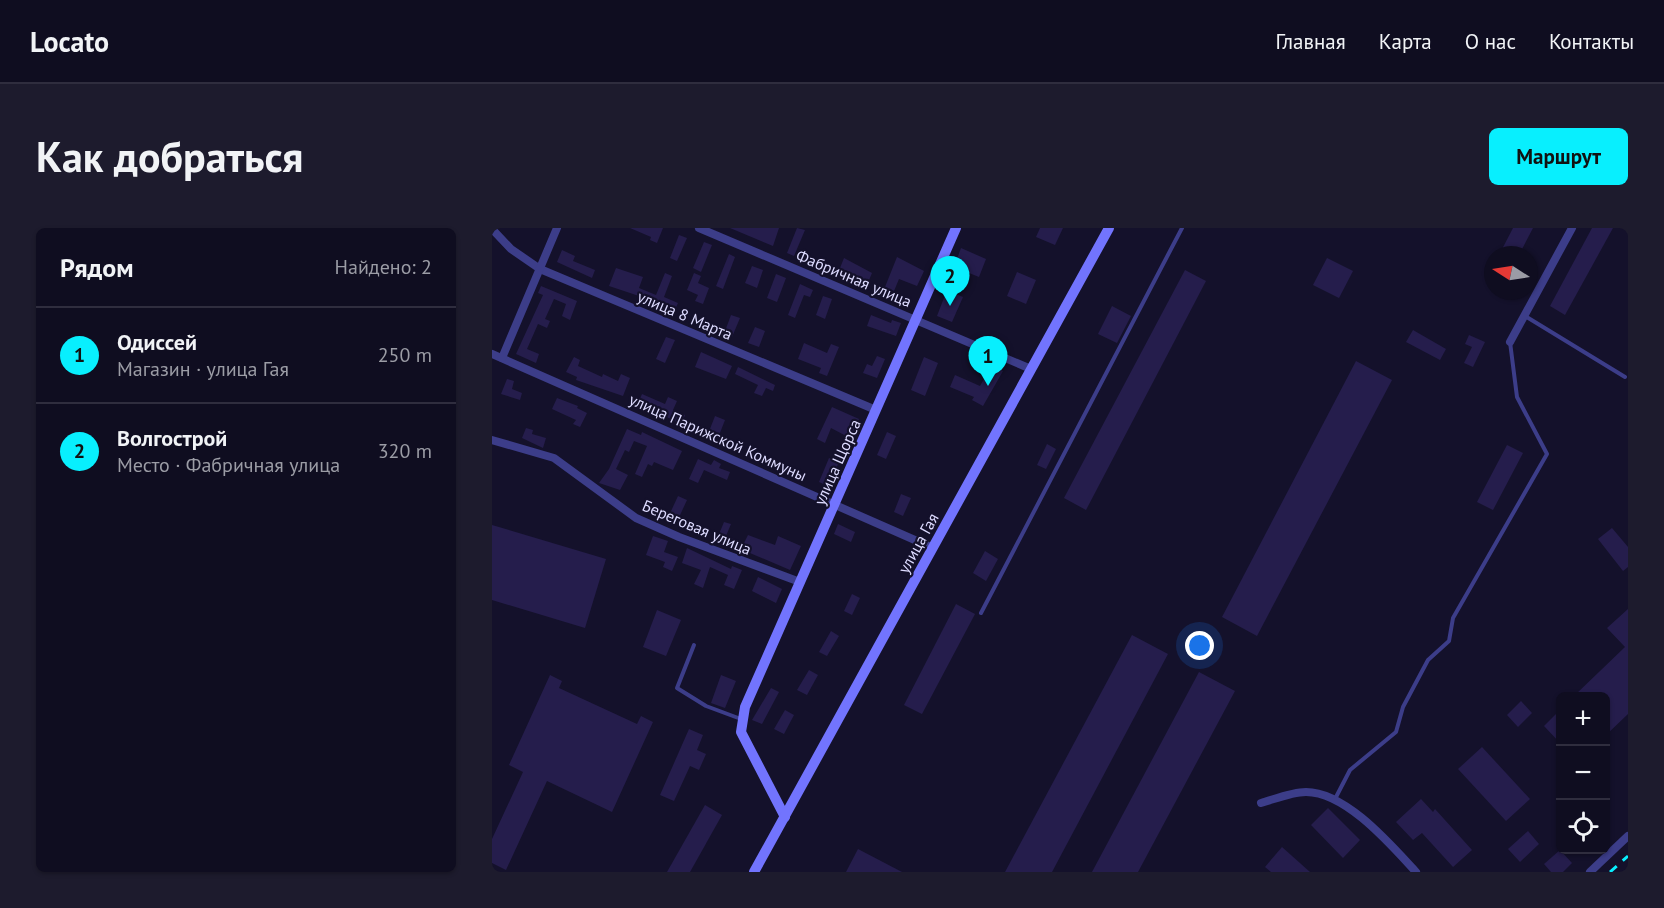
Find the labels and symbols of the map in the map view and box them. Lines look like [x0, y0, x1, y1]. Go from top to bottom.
street label: Фабричная улица [793, 245, 915, 311]
north arrow [1484, 246, 1538, 300]
pin: 2 [930, 256, 970, 306]
street label: улица 8 Марта [634, 286, 736, 344]
pin: 1 [968, 336, 1008, 386]
street label: улица Парижской Коммуны [626, 389, 810, 485]
street label: улица Щорса [809, 416, 865, 508]
street label: Береговая улица [639, 495, 755, 559]
street label: улица Гая [893, 509, 943, 577]
your location [1185, 631, 1214, 660]

